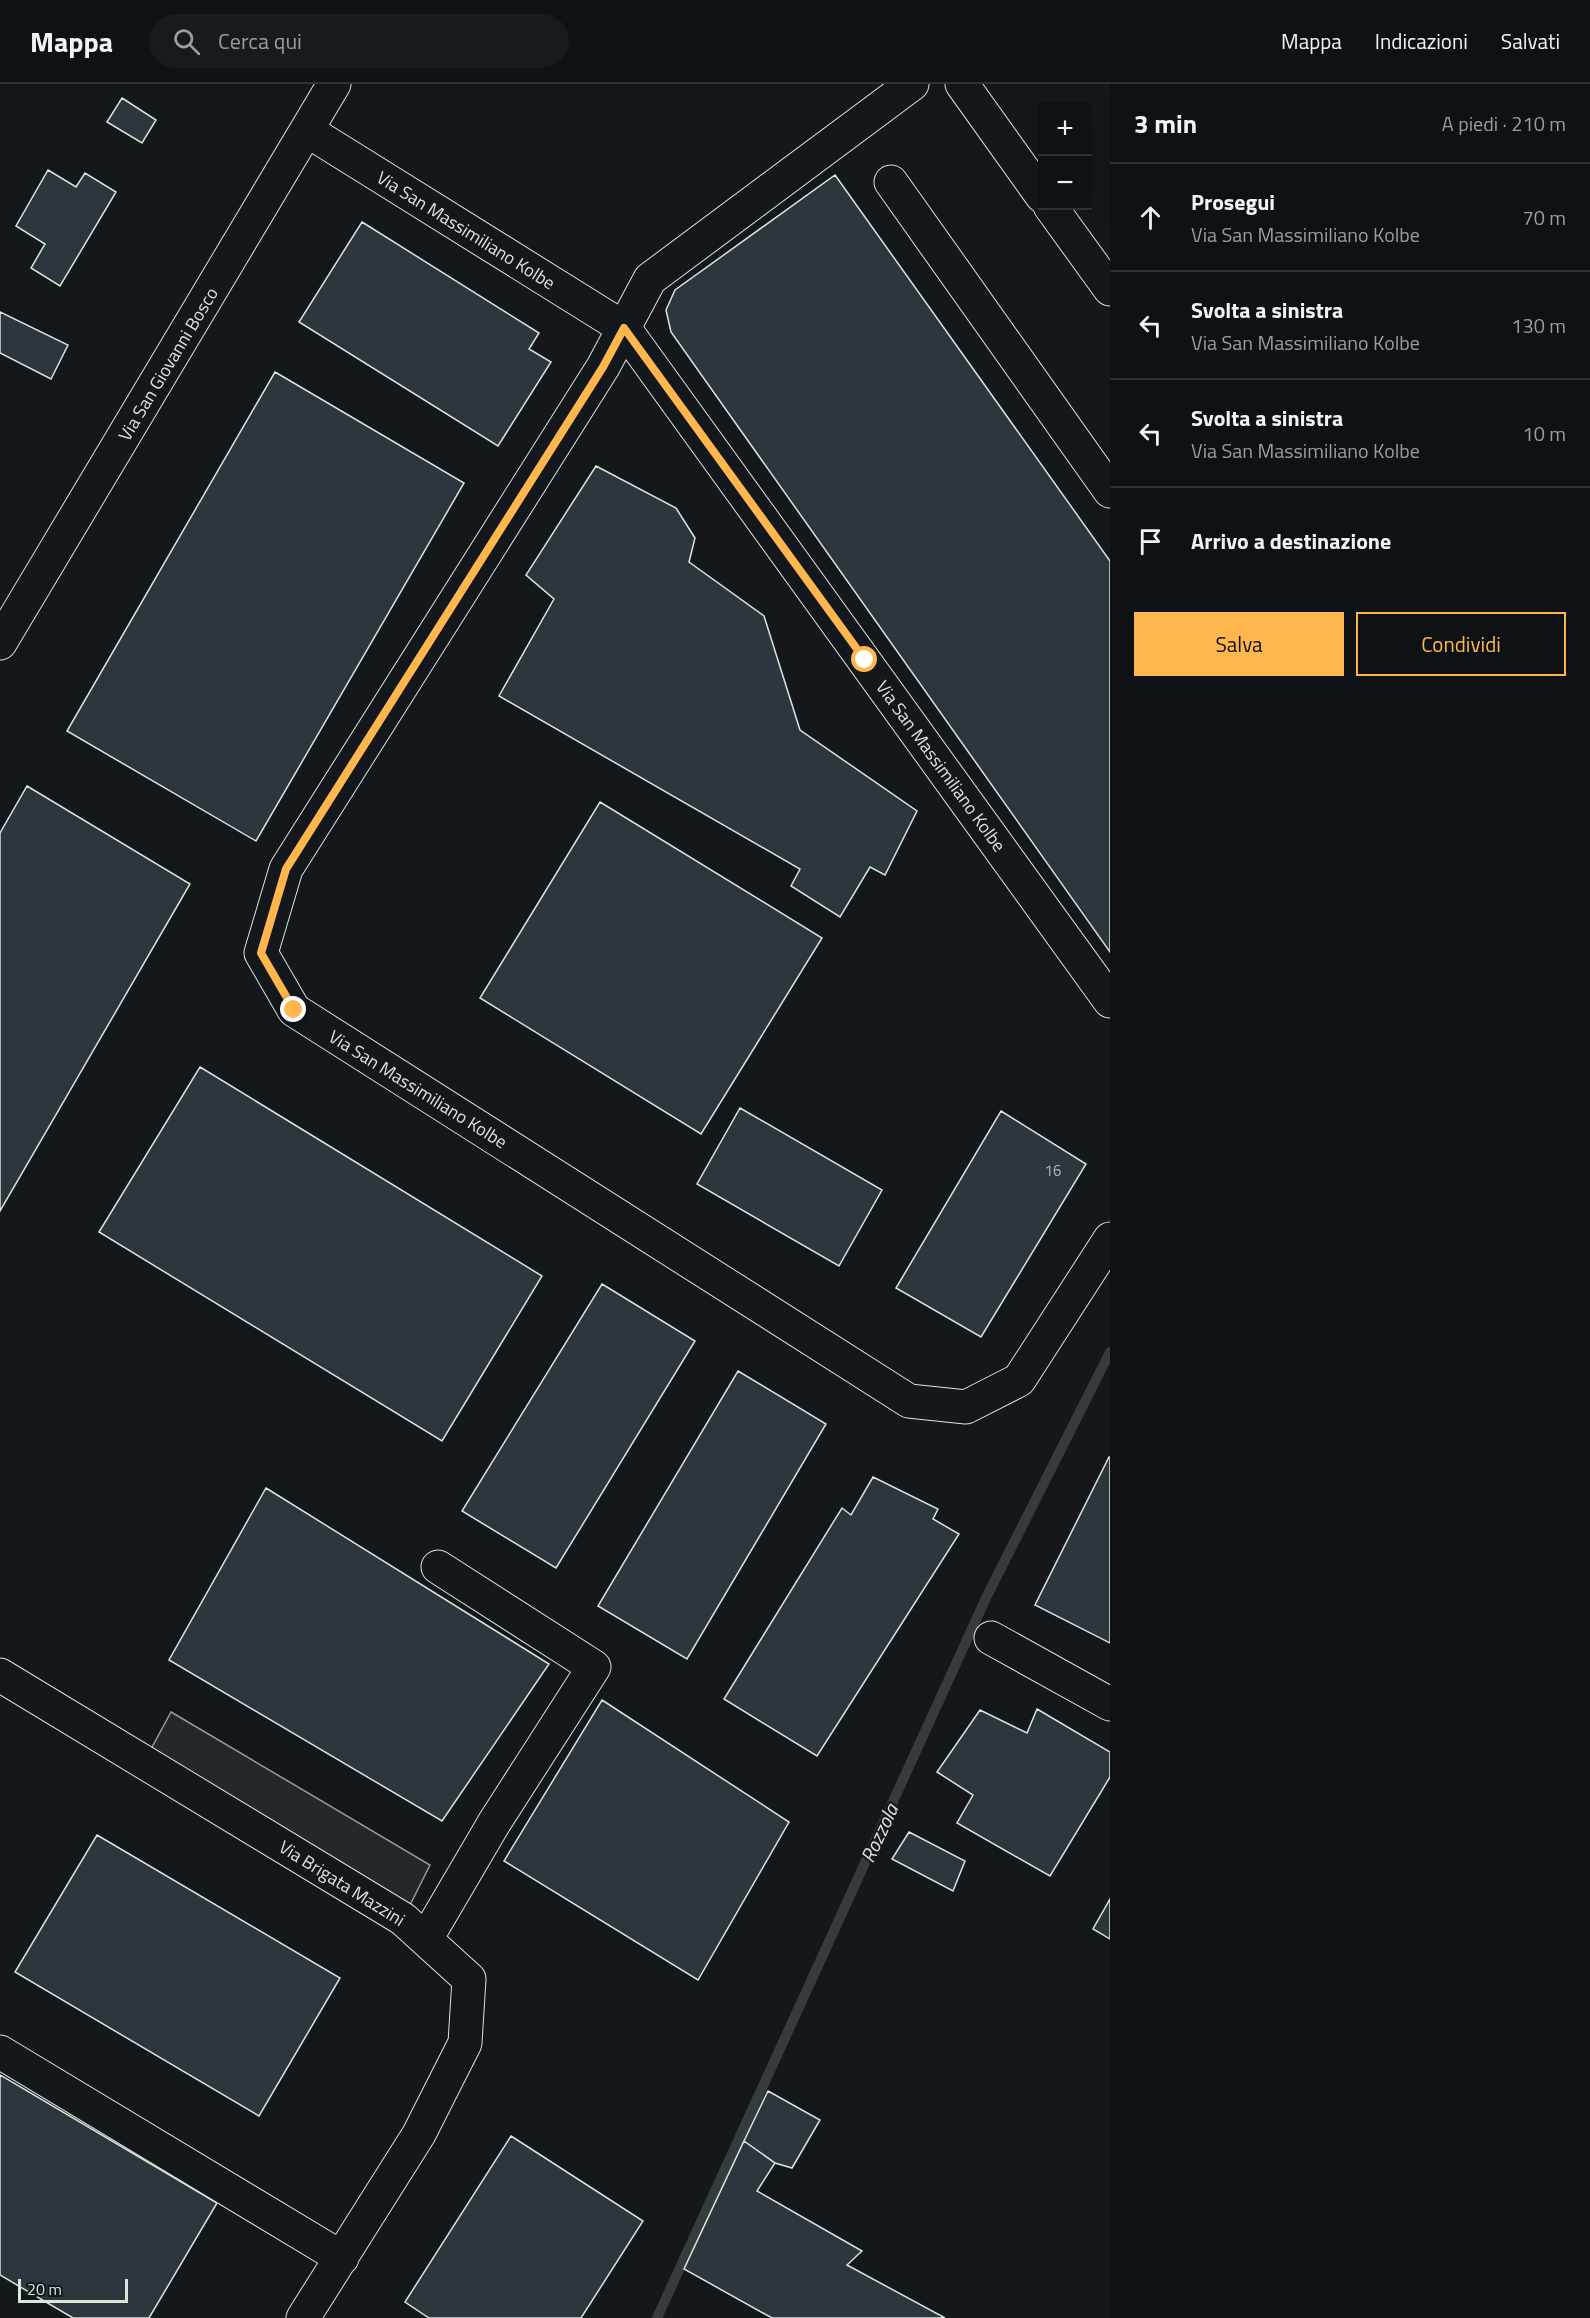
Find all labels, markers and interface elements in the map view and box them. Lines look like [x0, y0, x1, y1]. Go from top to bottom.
search box [149, 14, 569, 68]
text: Mappa [30, 20, 113, 63]
text: Cerca qui [218, 24, 302, 58]
icon: search [170, 25, 203, 58]
text: Mappa [1281, 25, 1342, 57]
text: Indicazioni [1375, 25, 1468, 57]
text: Salvati [1501, 25, 1560, 57]
map controls [1038, 102, 1092, 210]
button: + [1038, 102, 1092, 156]
text: 3 min [1134, 104, 1197, 143]
text: A piedi · 210 m [1442, 108, 1566, 139]
button: − [1038, 156, 1092, 210]
street label: Via San Massimiliano Kolbe [371, 164, 561, 296]
text: Prosegui [1191, 185, 1275, 219]
icon: ahead [1134, 201, 1167, 234]
text: 70 m [1522, 202, 1566, 233]
text: Via San Massimiliano Kolbe [1191, 219, 1420, 250]
street label: Via San Giovanni Bosco [111, 282, 225, 446]
text: Svolta a sinistra [1191, 293, 1343, 327]
icon: left [1134, 309, 1167, 342]
text: 130 m [1511, 310, 1566, 341]
text: Via San Massimiliano Kolbe [1191, 327, 1420, 358]
text: Svolta a sinistra [1191, 401, 1343, 435]
icon: left [1134, 417, 1167, 450]
text: 10 m [1522, 418, 1566, 449]
text: Via San Massimiliano Kolbe [1191, 435, 1420, 466]
text: Arrivo a destinazione [1191, 524, 1391, 558]
icon: arrive [1134, 525, 1167, 558]
button: Salva [1134, 612, 1344, 676]
button: Condividi [1356, 612, 1566, 676]
route start [851, 646, 877, 672]
street label: Via San Massimiliano Kolbe [870, 675, 1012, 857]
route end [280, 996, 306, 1022]
street label: Via San Massimiliano Kolbe [323, 1023, 513, 1155]
house number: 16 [1045, 1159, 1061, 1182]
water label: Rozzola [852, 1798, 907, 1868]
street label: Via Brigata Mazzini [274, 1833, 410, 1933]
scale bar [18, 2276, 128, 2304]
text: 20 m [27, 2277, 62, 2301]

